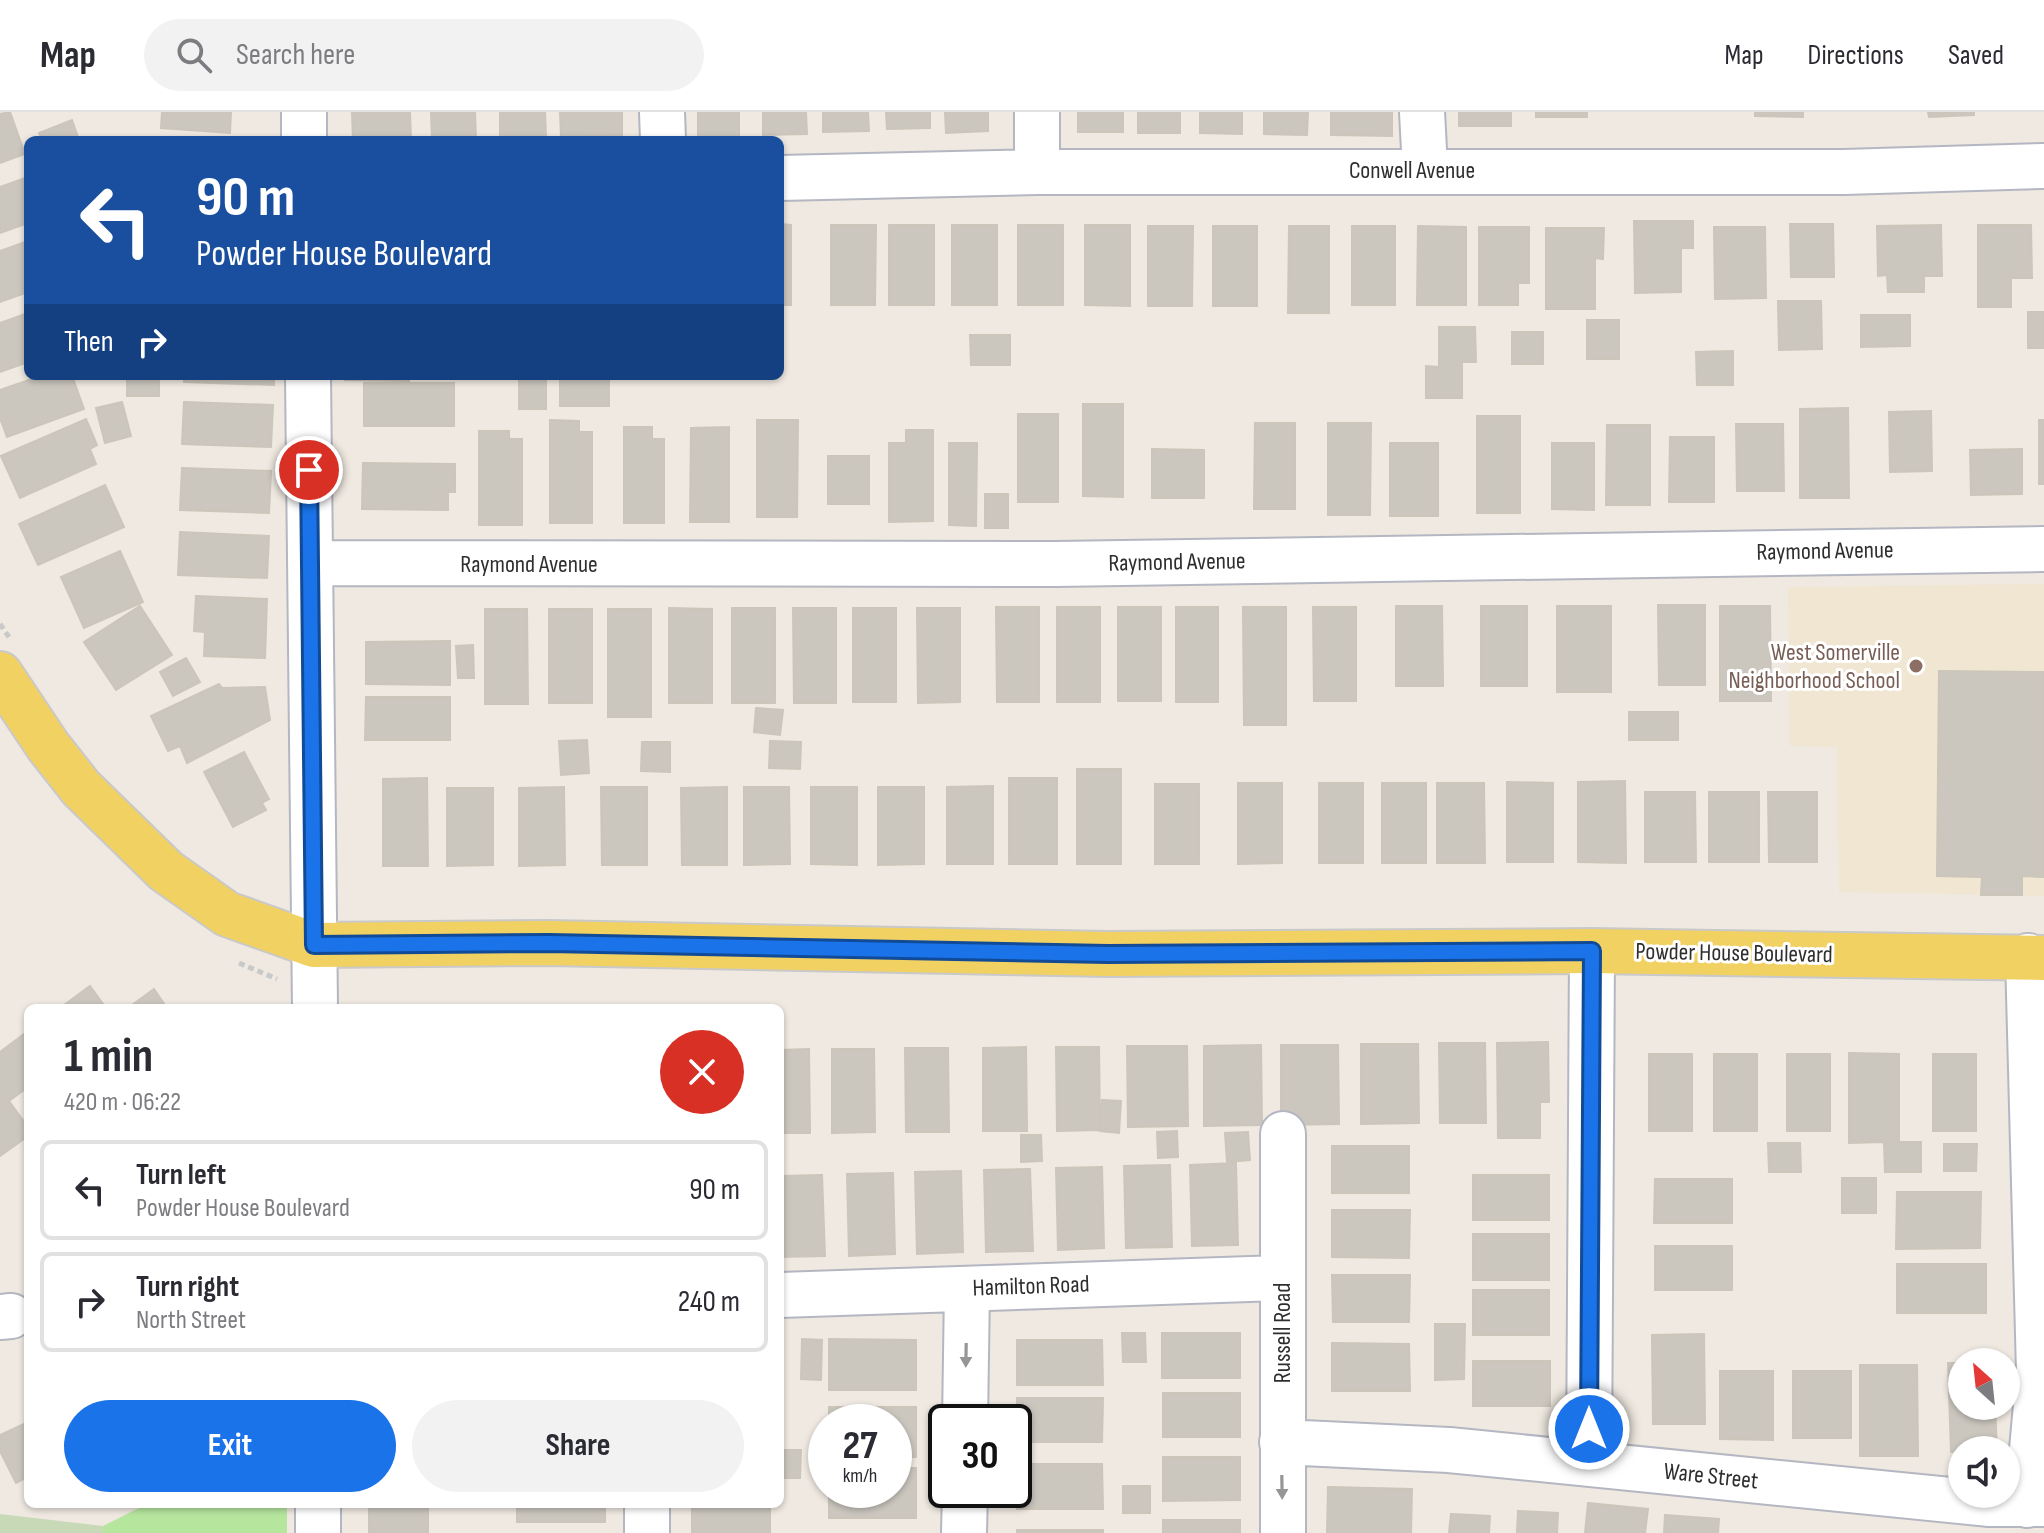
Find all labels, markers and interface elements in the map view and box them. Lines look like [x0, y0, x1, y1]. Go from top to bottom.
search box [144, 19, 704, 91]
text: Map [40, 33, 96, 78]
icon: search [172, 33, 216, 77]
text: Search here [236, 37, 355, 73]
text: Map [1725, 39, 1764, 72]
text: Directions [1808, 39, 1904, 72]
text: Saved [1948, 39, 2004, 72]
street label: Conwell Avenue [1349, 156, 1475, 185]
text: 90 m [196, 165, 295, 232]
icon: left [64, 168, 168, 272]
text: Powder House Boulevard [196, 233, 492, 276]
icon: right [130, 320, 174, 364]
text: Then [64, 324, 114, 360]
pin [275, 436, 343, 504]
icon: arrive [287, 448, 331, 492]
street label: Raymond Avenue [1756, 535, 1894, 567]
street label: Raymond Avenue [1108, 546, 1246, 578]
street label: Raymond Avenue [460, 550, 598, 579]
place label: West Somerville Neighborhood School [1728, 638, 1900, 695]
marker: West Somerville Neighborhood School [1907, 657, 1925, 675]
street label: Powder House Boulevard [1635, 937, 1833, 969]
text: 1 min [64, 1028, 153, 1085]
button: close [660, 1030, 744, 1114]
text: 420 m · 06:22 [64, 1087, 181, 1118]
text: Turn left [136, 1157, 226, 1193]
icon: left [68, 1168, 112, 1212]
text: 90 m [689, 1172, 740, 1208]
text: Powder House Boulevard [136, 1193, 350, 1224]
text: Turn right [136, 1269, 239, 1305]
street label: Hamilton Road [972, 1269, 1090, 1303]
icon: right [68, 1280, 112, 1324]
street label: Russell Road [1268, 1283, 1297, 1383]
text: 240 m [678, 1284, 740, 1320]
text: North Street [136, 1305, 246, 1336]
one-way arrow [960, 1343, 972, 1368]
north arrow [1948, 1348, 2020, 1420]
map controls [1948, 1348, 2020, 1508]
position arrow [1547, 1387, 1631, 1471]
button: Exit [64, 1400, 396, 1492]
button: Share [412, 1400, 744, 1492]
speed limit sign: 30 [928, 1404, 1032, 1508]
text: 27 [843, 1422, 877, 1470]
button: sound [1948, 1436, 2020, 1508]
street label: Ware Street [1662, 1457, 1760, 1495]
text: km/h [843, 1464, 877, 1488]
one-way arrow [1276, 1475, 1288, 1500]

